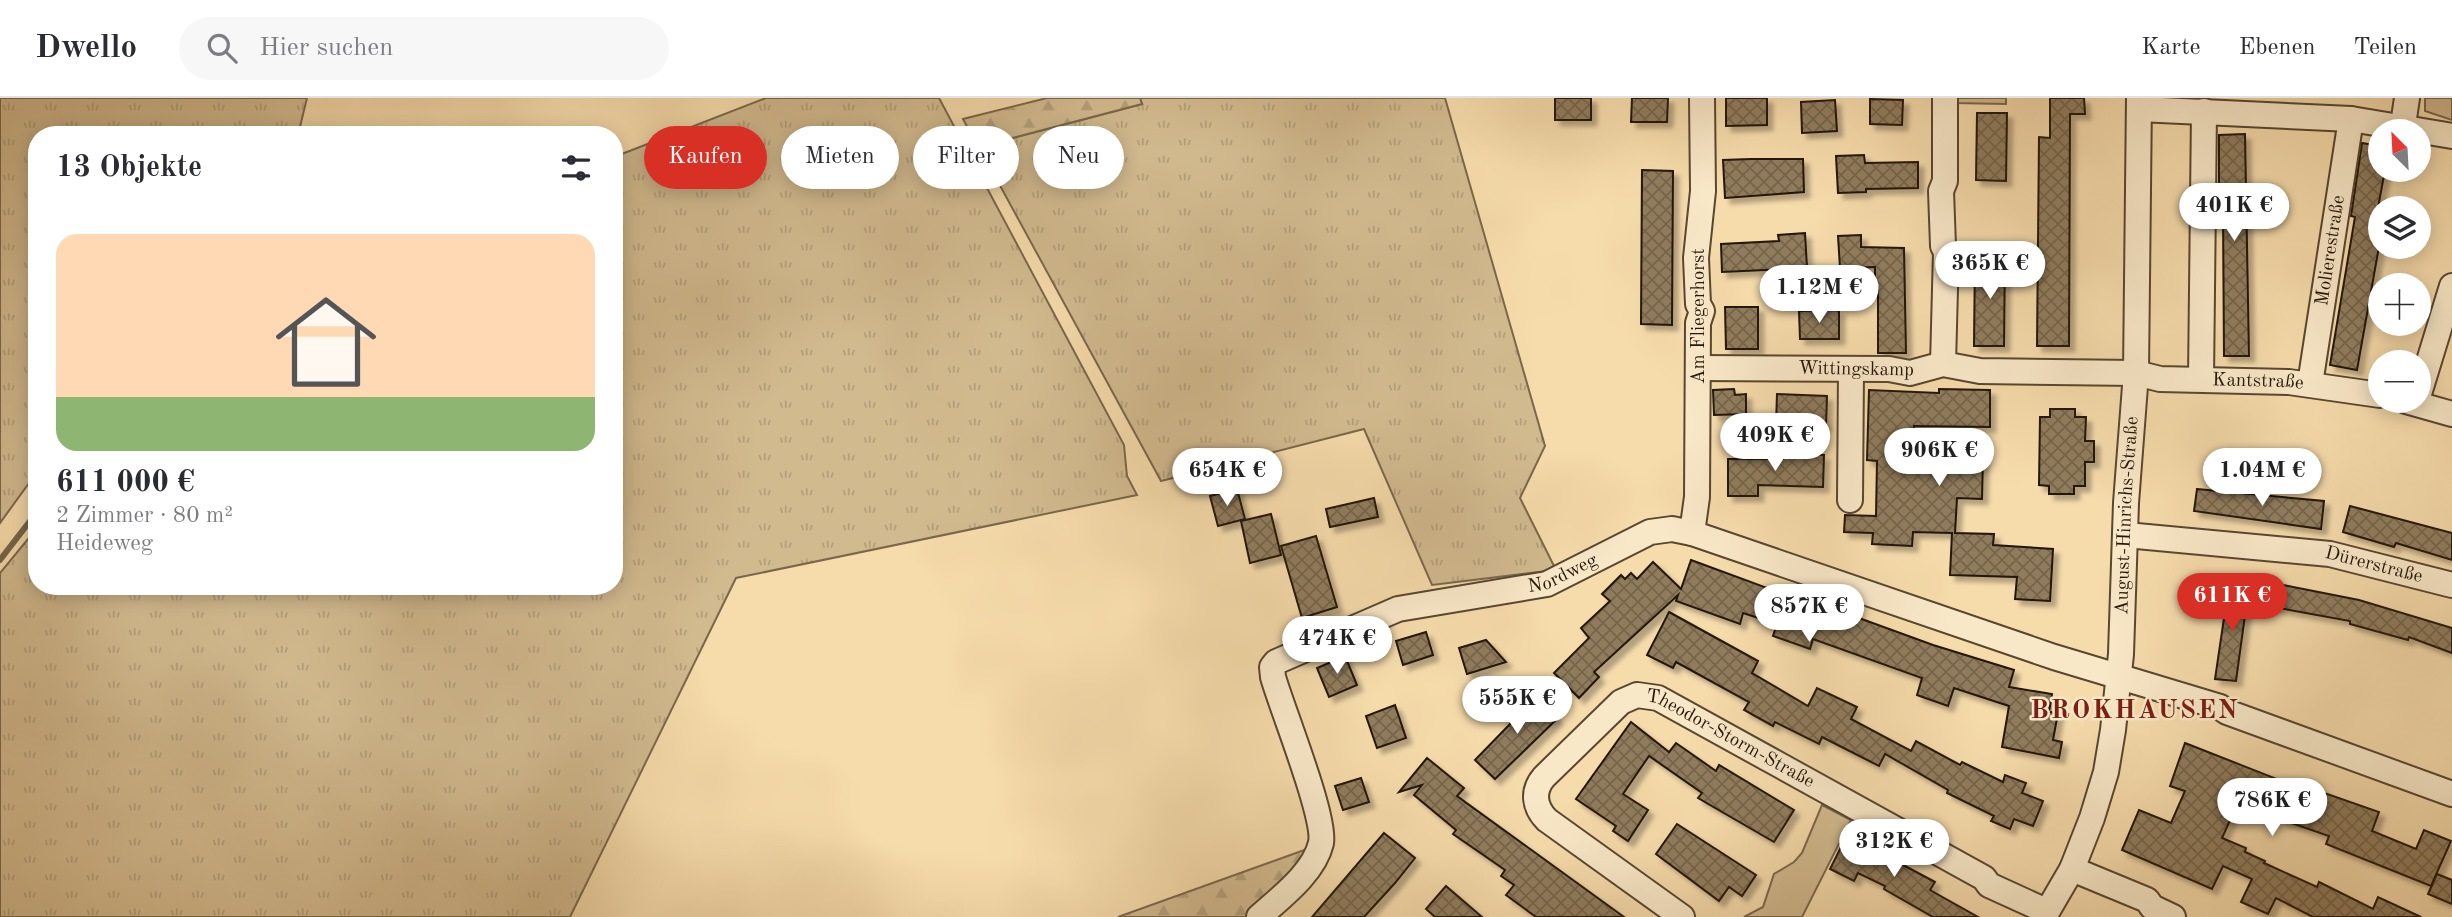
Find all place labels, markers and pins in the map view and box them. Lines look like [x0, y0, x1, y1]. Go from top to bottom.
pin: 401K € [2177, 184, 2291, 243]
pin: 365K € [1933, 242, 2047, 301]
pin: 1.12M € [1754, 266, 1884, 325]
pin: 409K € [1718, 414, 1832, 473]
pin: 906K € [1882, 428, 1996, 488]
pin: 654K € [1170, 448, 1284, 508]
pin: 1.04M € [2197, 448, 2327, 508]
pin: 611K € [2175, 574, 2289, 633]
pin: 857K € [1752, 584, 1866, 644]
pin: 474K € [1280, 616, 1394, 676]
pin: 555K € [1460, 676, 1574, 736]
pin: 786K € [2215, 778, 2329, 838]
pin: 312K € [1837, 820, 1951, 879]

